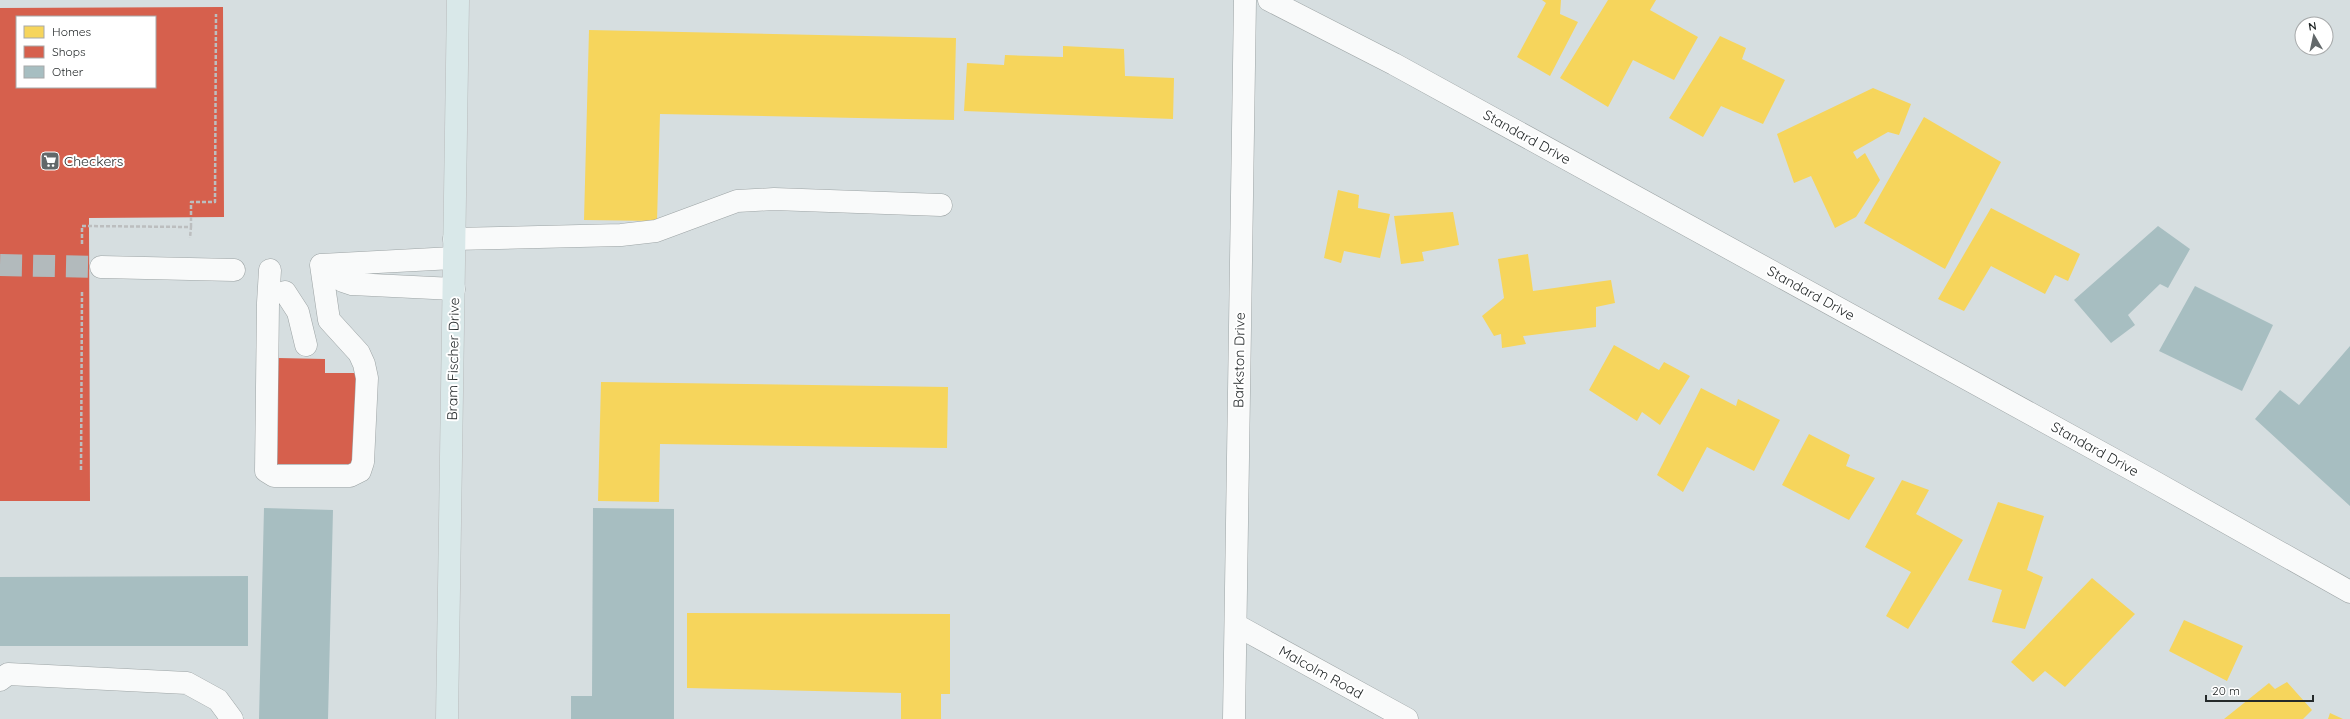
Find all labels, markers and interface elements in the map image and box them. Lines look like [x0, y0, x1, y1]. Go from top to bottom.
legend [16, 16, 156, 88]
north arrow [2294, 16, 2334, 56]
text: N [2307, 19, 2318, 34]
text: Homes [52, 24, 92, 39]
text: Shops [52, 44, 86, 59]
text: Other [52, 64, 84, 79]
street label: Standard Drive [1480, 106, 1574, 168]
supermarket icon: Checkers [39, 150, 61, 172]
place label: Checkers [64, 152, 123, 170]
street label: Standard Drive [1764, 262, 1858, 324]
street label: Bram Fischer Drive [443, 297, 463, 421]
street label: Barkston Drive [1229, 312, 1249, 408]
street label: Standard Drive [2048, 418, 2142, 480]
street label: Malcolm Road [1276, 641, 1366, 703]
scale bar [2206, 677, 2313, 703]
text: 20 m [2212, 683, 2240, 698]

